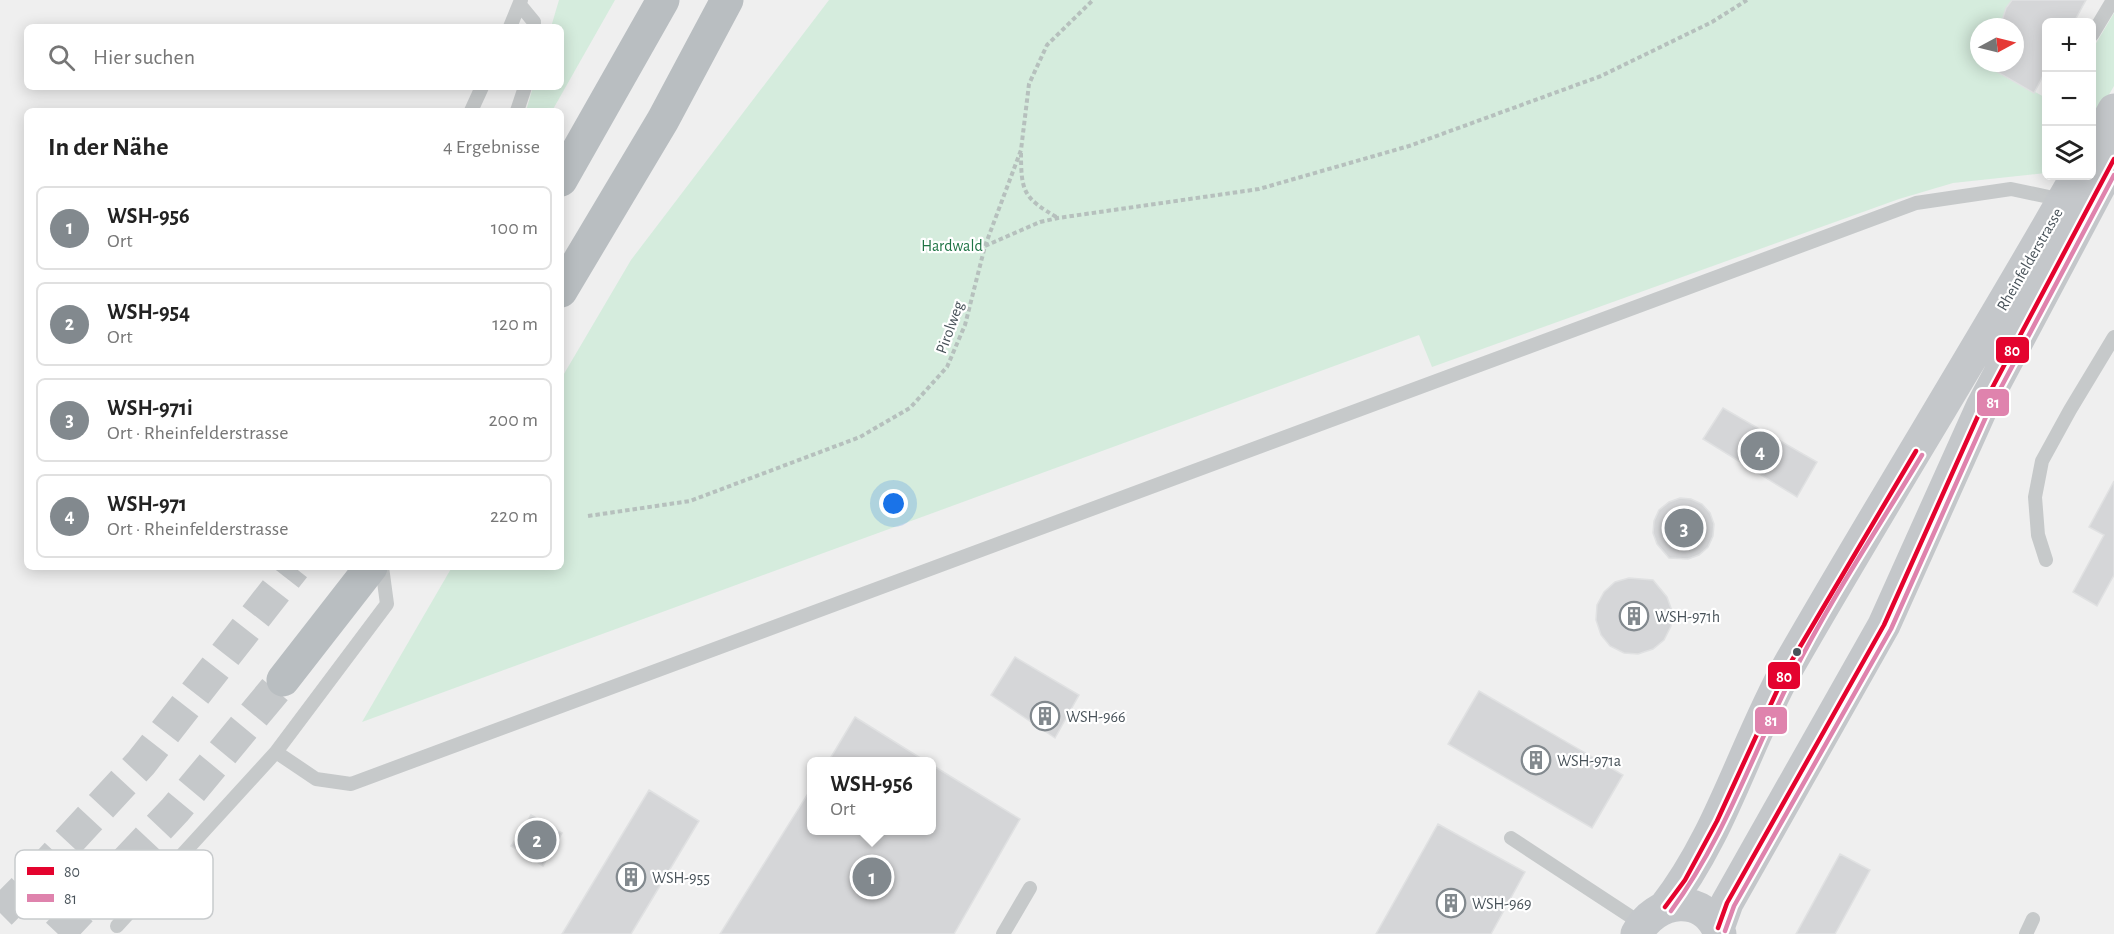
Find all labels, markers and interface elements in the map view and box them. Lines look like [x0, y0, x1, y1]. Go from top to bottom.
north arrow [1970, 18, 2024, 72]
map controls [2042, 18, 2096, 180]
button: + [2042, 18, 2096, 72]
search box [24, 24, 564, 90]
icon: search [45, 41, 78, 74]
text: Hier suchen [93, 46, 195, 68]
button: − [2042, 72, 2096, 126]
button: layers [2042, 126, 2096, 180]
text: In der Nähe [48, 134, 168, 160]
text: 4 Ergebnisse [443, 137, 540, 157]
text: WSH-956 [107, 205, 190, 227]
street label: Rheinfelderstrasse [1994, 205, 2066, 314]
text: 1 [66, 218, 73, 238]
text: 100 m [491, 218, 538, 238]
text: Ort [107, 231, 133, 251]
park label: Hardwald [921, 238, 983, 254]
street label: Pirolweg [933, 299, 967, 356]
text: WSH-954 [107, 301, 190, 323]
text: 2 [65, 314, 74, 334]
text: 120 m [492, 314, 538, 334]
text: Ort [107, 327, 133, 347]
line badge: 80 [1995, 336, 2030, 364]
text: 80 [2004, 343, 2020, 359]
line badge: 81 [1976, 388, 2010, 417]
text: 81 [1986, 395, 2000, 411]
text: WSH-971i [107, 397, 193, 419]
text: 3 [65, 410, 74, 430]
text: 200 m [488, 410, 538, 430]
text: Ort · Rheinfelderstrasse [107, 423, 288, 443]
pin: 4 [1740, 428, 1780, 474]
your location [879, 489, 908, 518]
text: WSH-971 [107, 493, 187, 515]
text: 4 [64, 506, 75, 526]
text: 220 m [490, 506, 538, 526]
pin: 3 [1664, 506, 1704, 550]
text: Ort · Rheinfelderstrasse [107, 519, 288, 539]
building icon: WSH-971h [1618, 600, 1650, 632]
place label: WSH-971h [1655, 609, 1720, 625]
unlabelled marker [1791, 646, 1803, 658]
line badge: 80 [1767, 661, 1801, 690]
text: 80 [1776, 669, 1792, 685]
building icon: WSH-966 [1029, 700, 1061, 732]
line badge: 81 [1754, 706, 1788, 735]
place label: WSH-966 [1066, 709, 1126, 725]
text: 81 [1764, 713, 1778, 729]
building icon: WSH-971a [1520, 744, 1552, 776]
place label: WSH-971a [1557, 753, 1621, 769]
popup [807, 757, 936, 835]
text: WSH-956 [830, 773, 913, 795]
text: Ort [830, 799, 856, 819]
pin: 2 [518, 818, 556, 862]
legend [15, 850, 213, 919]
pin: 1 [852, 854, 892, 900]
building icon: WSH-955 [615, 861, 647, 893]
text: 80 [64, 864, 80, 880]
place label: WSH-955 [652, 870, 710, 886]
building icon: WSH-969 [1435, 887, 1467, 919]
text: 81 [64, 891, 77, 907]
place label: WSH-969 [1472, 896, 1532, 912]

